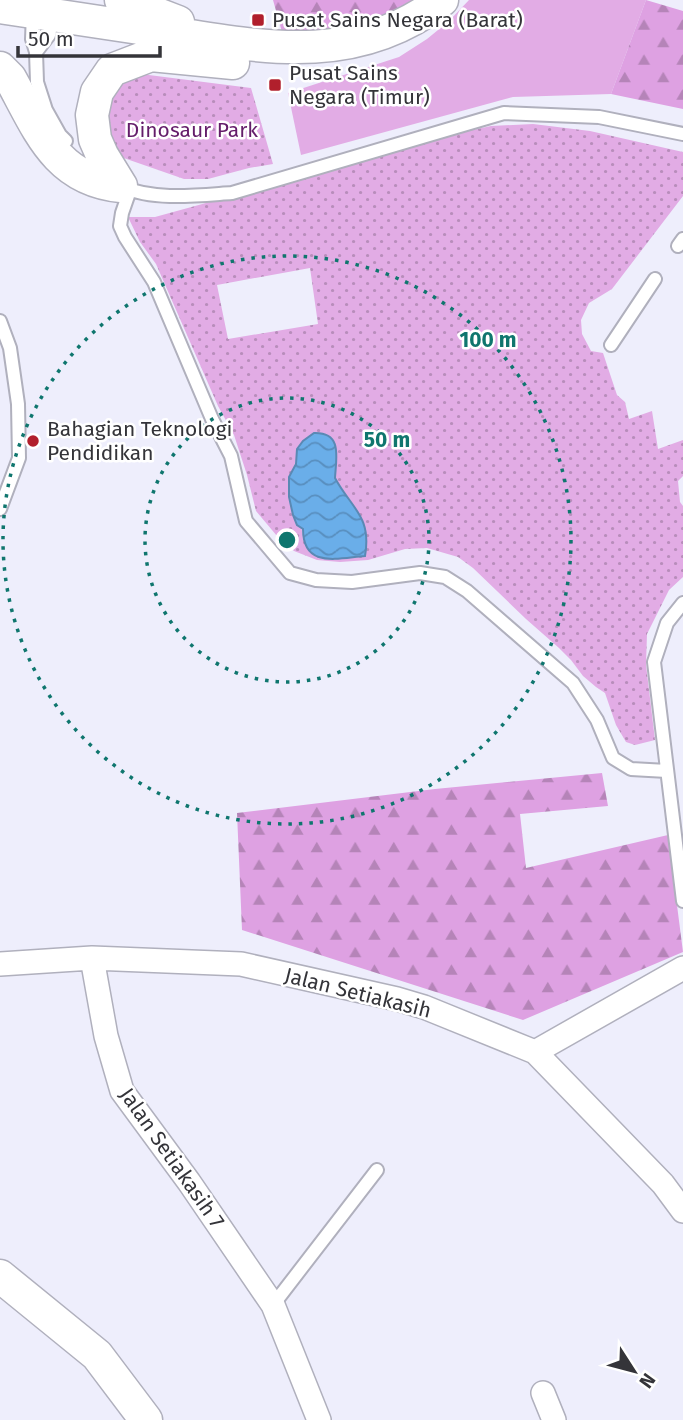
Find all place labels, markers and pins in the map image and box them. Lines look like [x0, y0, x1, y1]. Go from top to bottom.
place label: Pusat Sains Negara (Barat) [272, 7, 523, 33]
marker: Pusat Sains Negara (Barat) [250, 12, 266, 28]
place label: Pusat Sains Negara (Timur) [289, 60, 430, 110]
marker: Pusat Sains Negara (Timur) [267, 77, 283, 93]
place label: Bahagian Teknologi Pendidikan [47, 416, 232, 466]
marker: Bahagian Teknologi Pendidikan [25, 433, 41, 449]
centre of rings [275, 528, 299, 552]

